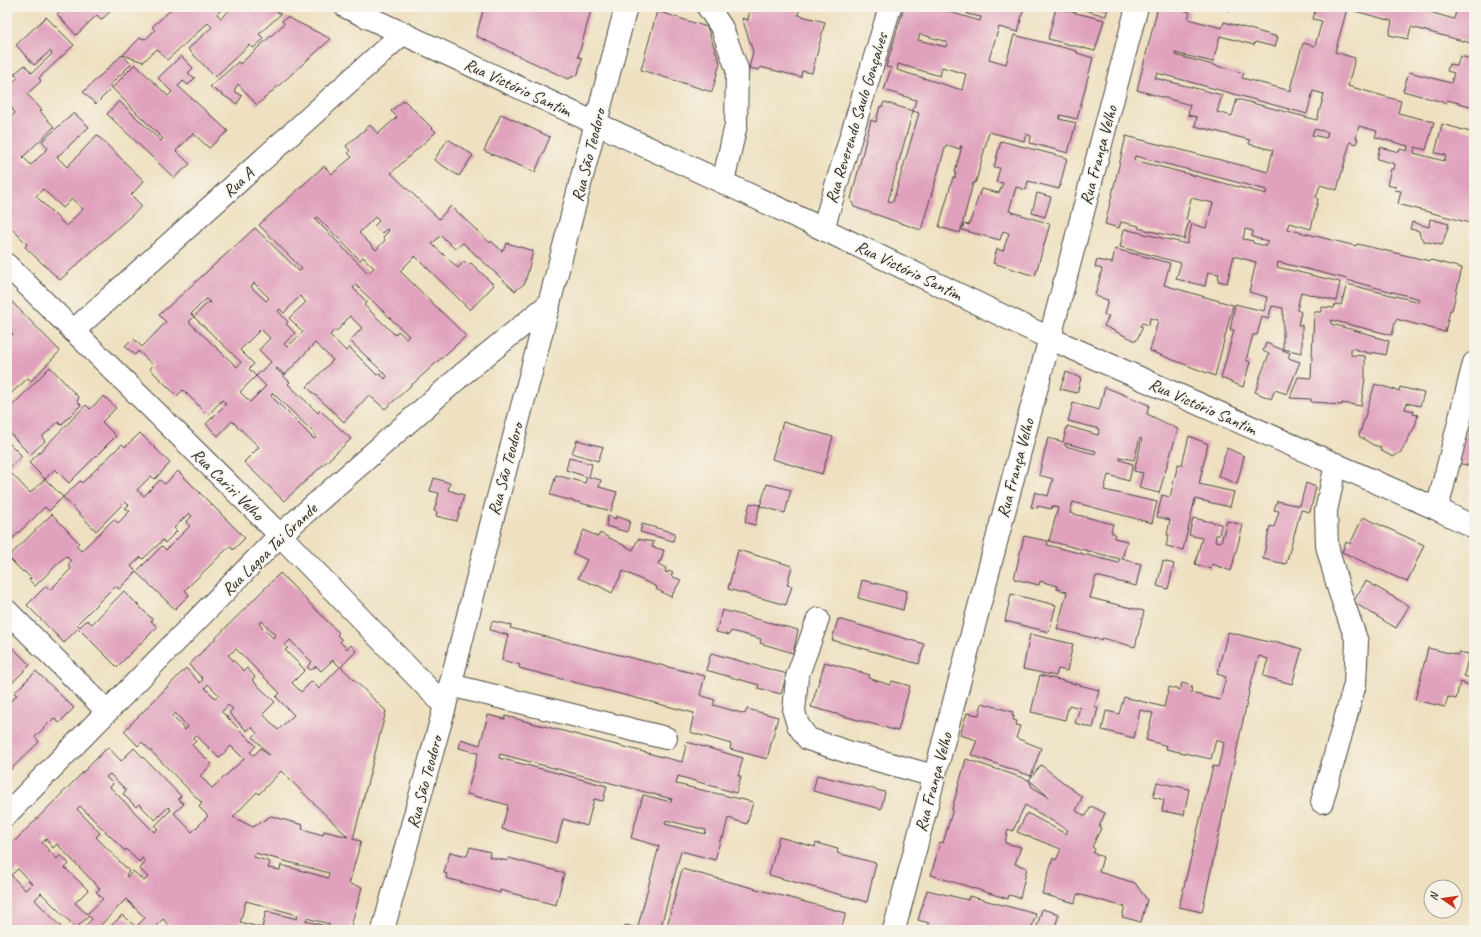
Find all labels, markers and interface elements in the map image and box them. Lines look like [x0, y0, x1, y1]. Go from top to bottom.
street label: Rua Reverendo Saulo Gonçalves [821, 28, 893, 206]
street label: Rua Victório Santim [461, 53, 576, 122]
street label: Rua França Velho [1075, 102, 1122, 207]
street label: Rua São Teodoro [567, 105, 611, 204]
street label: Rua A [219, 162, 259, 202]
street label: Rua Victório Santim [852, 236, 967, 306]
street label: Rua Victório Santim [1146, 373, 1261, 440]
street label: Rua França Velho [992, 415, 1039, 520]
street label: Rua São Teodoro [483, 419, 528, 518]
street label: Rua Cariri Velho [187, 444, 269, 526]
street label: Rua Lagoa Tai Grande [217, 498, 322, 600]
street label: Rua França Velho [910, 729, 957, 834]
street label: Rua São Teodoro [402, 732, 447, 831]
north arrow [1423, 879, 1463, 919]
text: N [1426, 890, 1441, 902]

